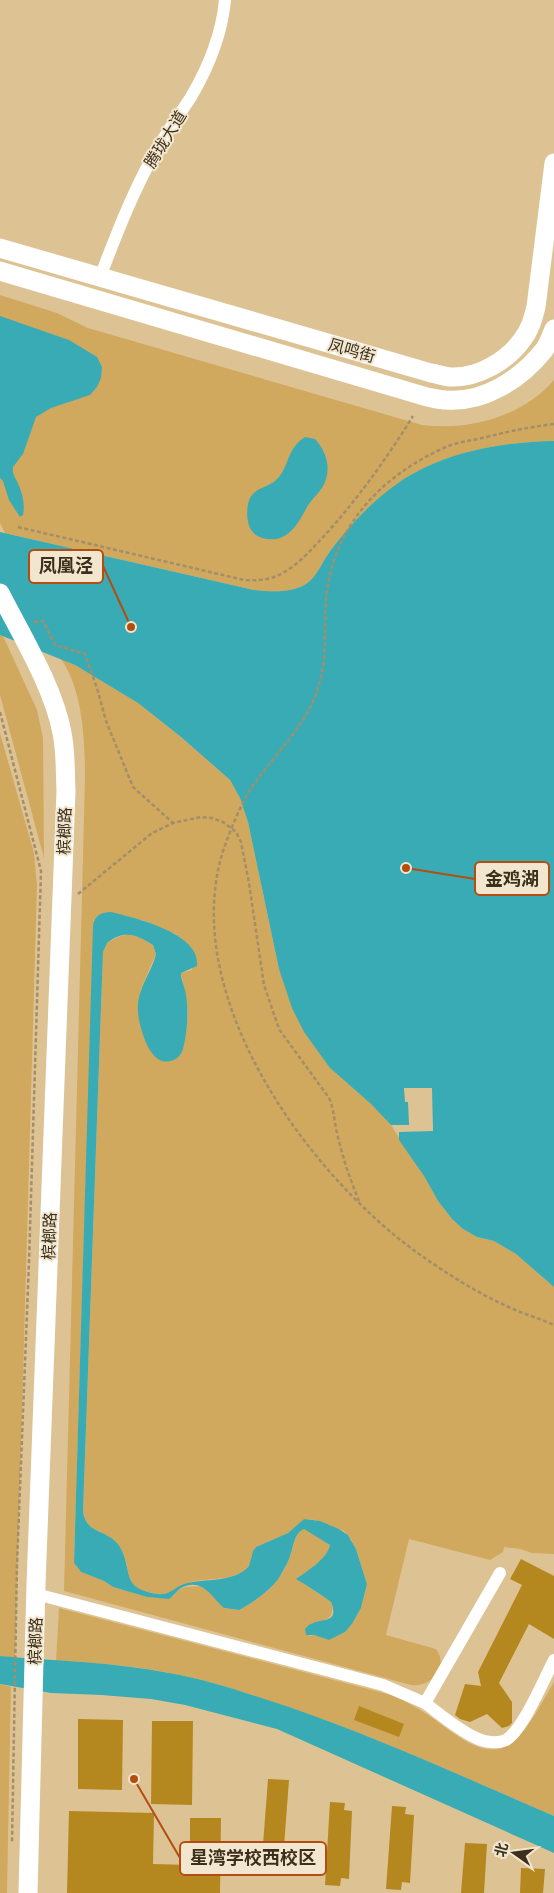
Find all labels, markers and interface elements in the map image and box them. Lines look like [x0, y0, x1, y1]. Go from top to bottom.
street label: 腾珑大道 [139, 106, 191, 172]
street label: 凤鸣街 [326, 333, 378, 367]
callout: 凤凰泾 [29, 550, 103, 583]
text: 凤凰泾 [39, 553, 93, 577]
street label: 槟榔路 [52, 807, 76, 855]
callout: 金鸡湖 [475, 862, 549, 895]
text: 金鸡湖 [485, 866, 539, 890]
street label: 槟榔路 [37, 1212, 61, 1260]
street label: 槟榔路 [23, 1617, 47, 1665]
north arrow [489, 1828, 539, 1878]
text: 北 [490, 1841, 512, 1859]
callout: 星湾学校西校区 [180, 1842, 326, 1875]
text: 星湾学校西校区 [190, 1845, 316, 1869]

